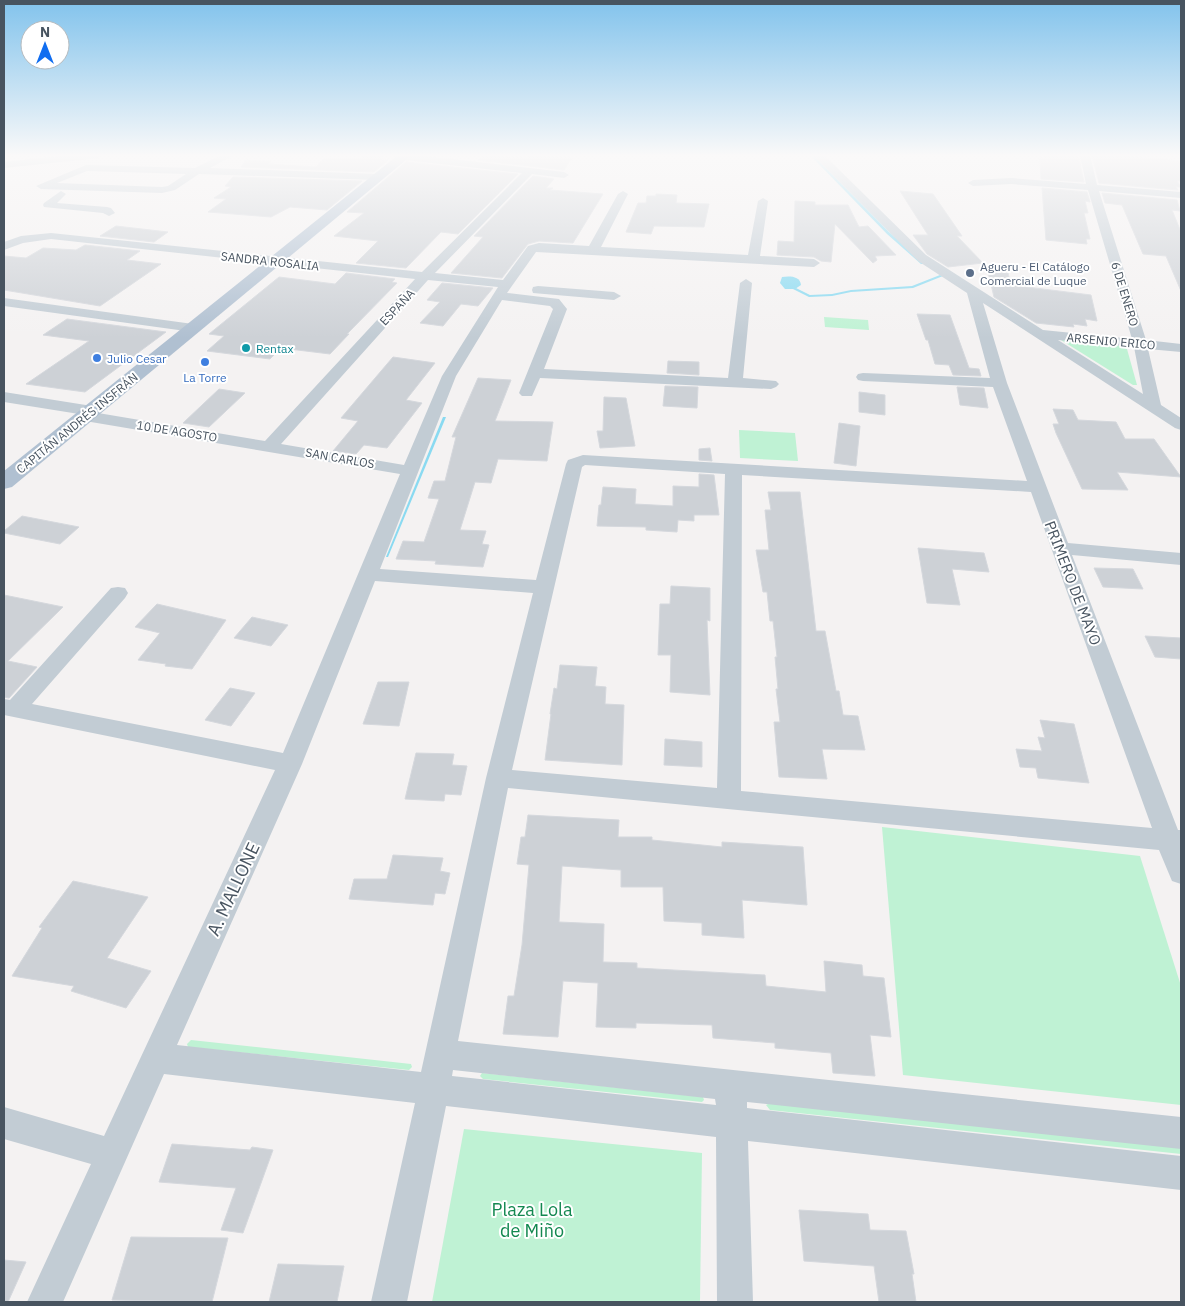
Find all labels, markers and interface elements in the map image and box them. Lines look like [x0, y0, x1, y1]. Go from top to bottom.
north arrow [20, 20, 70, 70]
text: N [40, 23, 50, 41]
street label: SANDRA ROSALIA [220, 248, 320, 274]
place label: Agueru - El Catálogo Comercial de Luque [980, 259, 1090, 288]
street label: 6 DE ENERO [1108, 260, 1142, 328]
marker: Agueru - El Catálogo Comercial de Luque [964, 267, 976, 279]
street label: ESPAÑA [376, 285, 418, 328]
street label: ARSENIO ERICO [1066, 330, 1156, 352]
place label: Rentax [256, 341, 294, 356]
marker: Rentax [240, 342, 252, 354]
place label: Julio Cesar [107, 351, 167, 366]
marker: Julio Cesar [91, 352, 103, 364]
marker: La Torre [199, 356, 211, 368]
street label: CAPITÁN ANDRÉS INSFRÁN [13, 369, 141, 477]
place label: La Torre [183, 370, 227, 385]
street label: 10 DE AGOSTO [136, 417, 218, 445]
street label: SAN CARLOS [304, 445, 376, 471]
street label: PRIMERO DE MAYO [1041, 518, 1105, 648]
street label: A. MALLONE [201, 839, 265, 939]
park label: Plaza Lola de Miño [491, 1198, 573, 1242]

